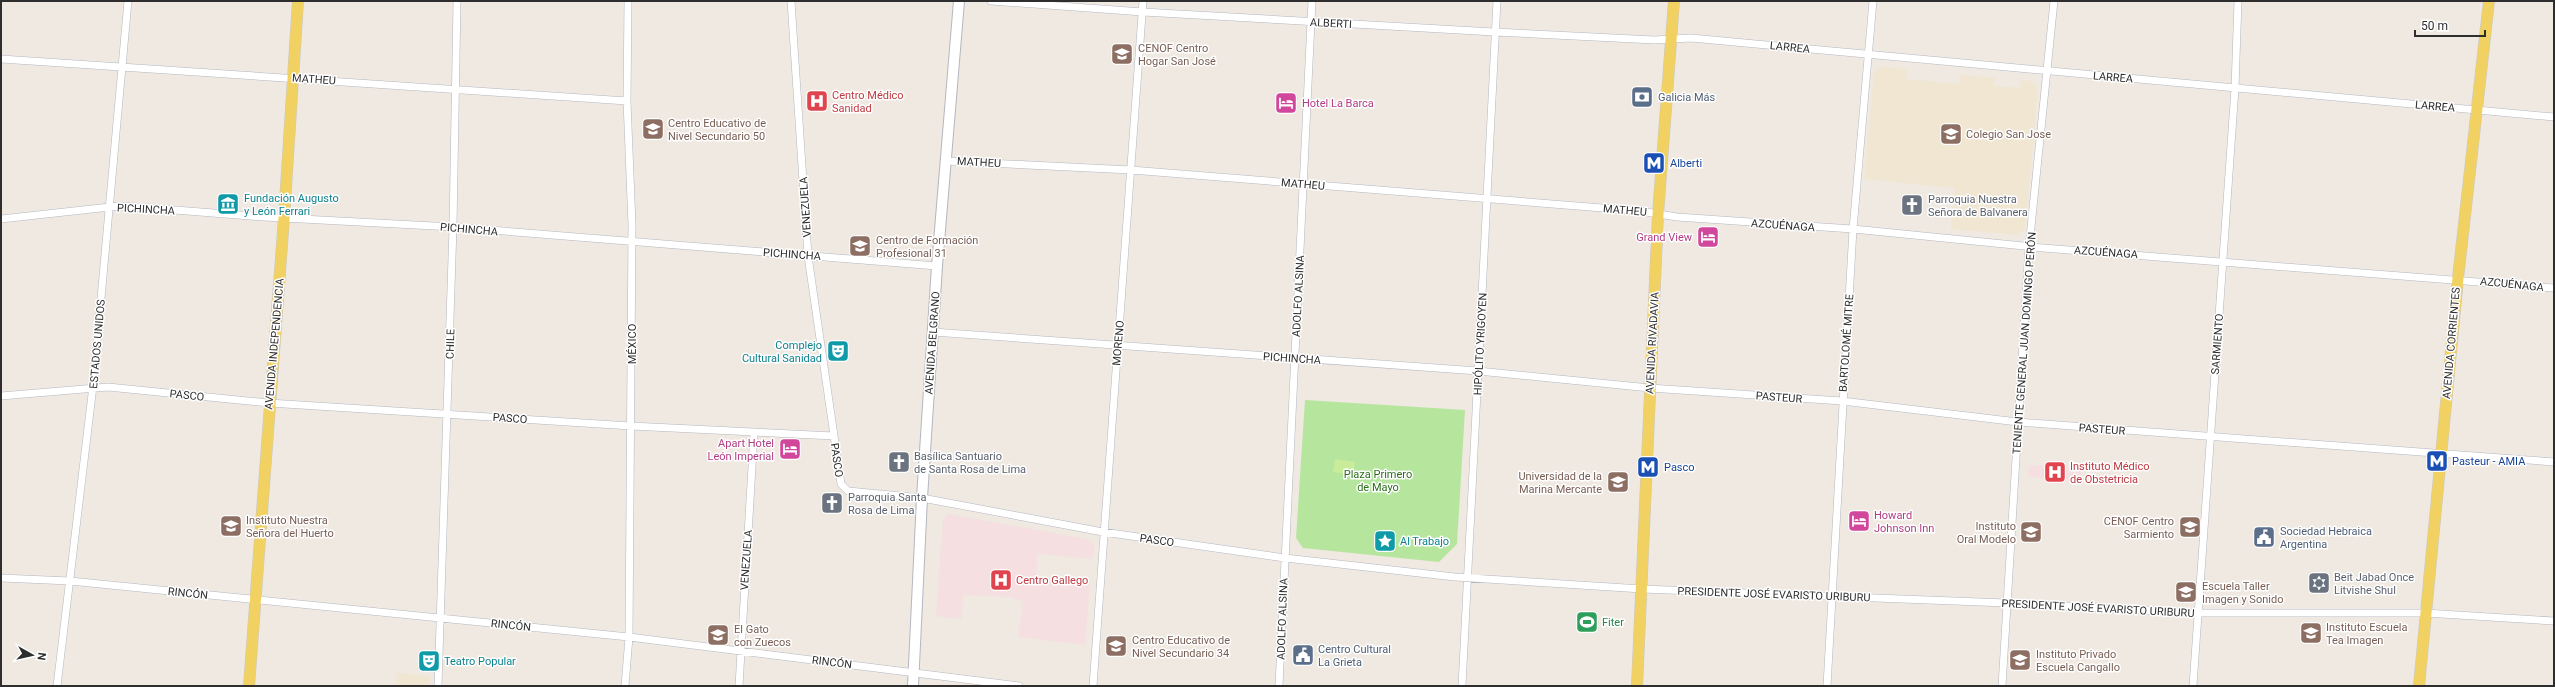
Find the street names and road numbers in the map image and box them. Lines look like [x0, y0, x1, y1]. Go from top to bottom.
street label: ALBERTI [1310, 16, 1352, 31]
street label: LARREA [1769, 39, 1811, 56]
street label: LARREA [2092, 69, 2134, 86]
street label: MATHEU [292, 71, 336, 88]
street label: LARREA [2414, 98, 2456, 115]
street label: MATHEU [957, 155, 1001, 170]
street label: VENEZUELA [797, 176, 814, 238]
street label: MATHEU [1280, 176, 1325, 193]
street label: PICHINCHA [117, 201, 176, 218]
street label: MATHEU [1602, 202, 1647, 219]
street label: AZCUÉNAGA [1751, 217, 1816, 234]
street label: PICHINCHA [439, 220, 499, 239]
street label: TENIENTE GENERAL JUAN DOMINGO PERÓN [2010, 231, 2039, 455]
street label: AZCUÉNAGA [2074, 244, 2139, 261]
street label: PICHINCHA [763, 246, 822, 263]
street label: ADOLFO ALSINA [1290, 254, 1307, 337]
street label: AZCUÉNAGA [2479, 275, 2545, 294]
street label: AVENIDA INDEPENDENCIA [262, 277, 287, 410]
street label: AVENIDA CORRIENTES [2440, 286, 2463, 400]
street label: AVENIDA BELGRANO [922, 291, 943, 395]
street label: AVENIDA RIVADAVIA [1643, 291, 1662, 395]
street label: HIPÓLITO YRIGOYEN [1471, 292, 1490, 396]
street label: BARTOLOMÉ MITRE [1837, 294, 1856, 392]
street label: ESTADOS UNIDOS [87, 298, 108, 389]
street label: SARMIENTO [2209, 313, 2226, 375]
street label: MORENO [1110, 320, 1127, 366]
street label: MÉXICO [626, 324, 639, 364]
street label: CHILE [443, 329, 458, 359]
street label: PICHINCHA [1263, 350, 1322, 367]
street label: PASCO [169, 387, 205, 404]
street label: PASTEUR [1755, 389, 1803, 406]
street label: PASCO [492, 411, 528, 426]
street label: PASTEUR [2078, 421, 2126, 438]
street label: PASCO [828, 442, 845, 478]
street label: VENEZUELA [738, 529, 755, 591]
street label: PASCO [1139, 532, 1175, 549]
street label: ADOLFO ALSINA [1275, 577, 1290, 660]
street label: RINCÓN [167, 585, 209, 602]
street label: PRESIDENTE JOSÉ EVARISTO URIBURU [1677, 585, 1871, 604]
street label: PRESIDENTE JOSÉ EVARISTO URIBURU [2001, 597, 2195, 620]
street label: RINCÓN [490, 617, 532, 634]
street label: RINCÓN [811, 654, 853, 671]

